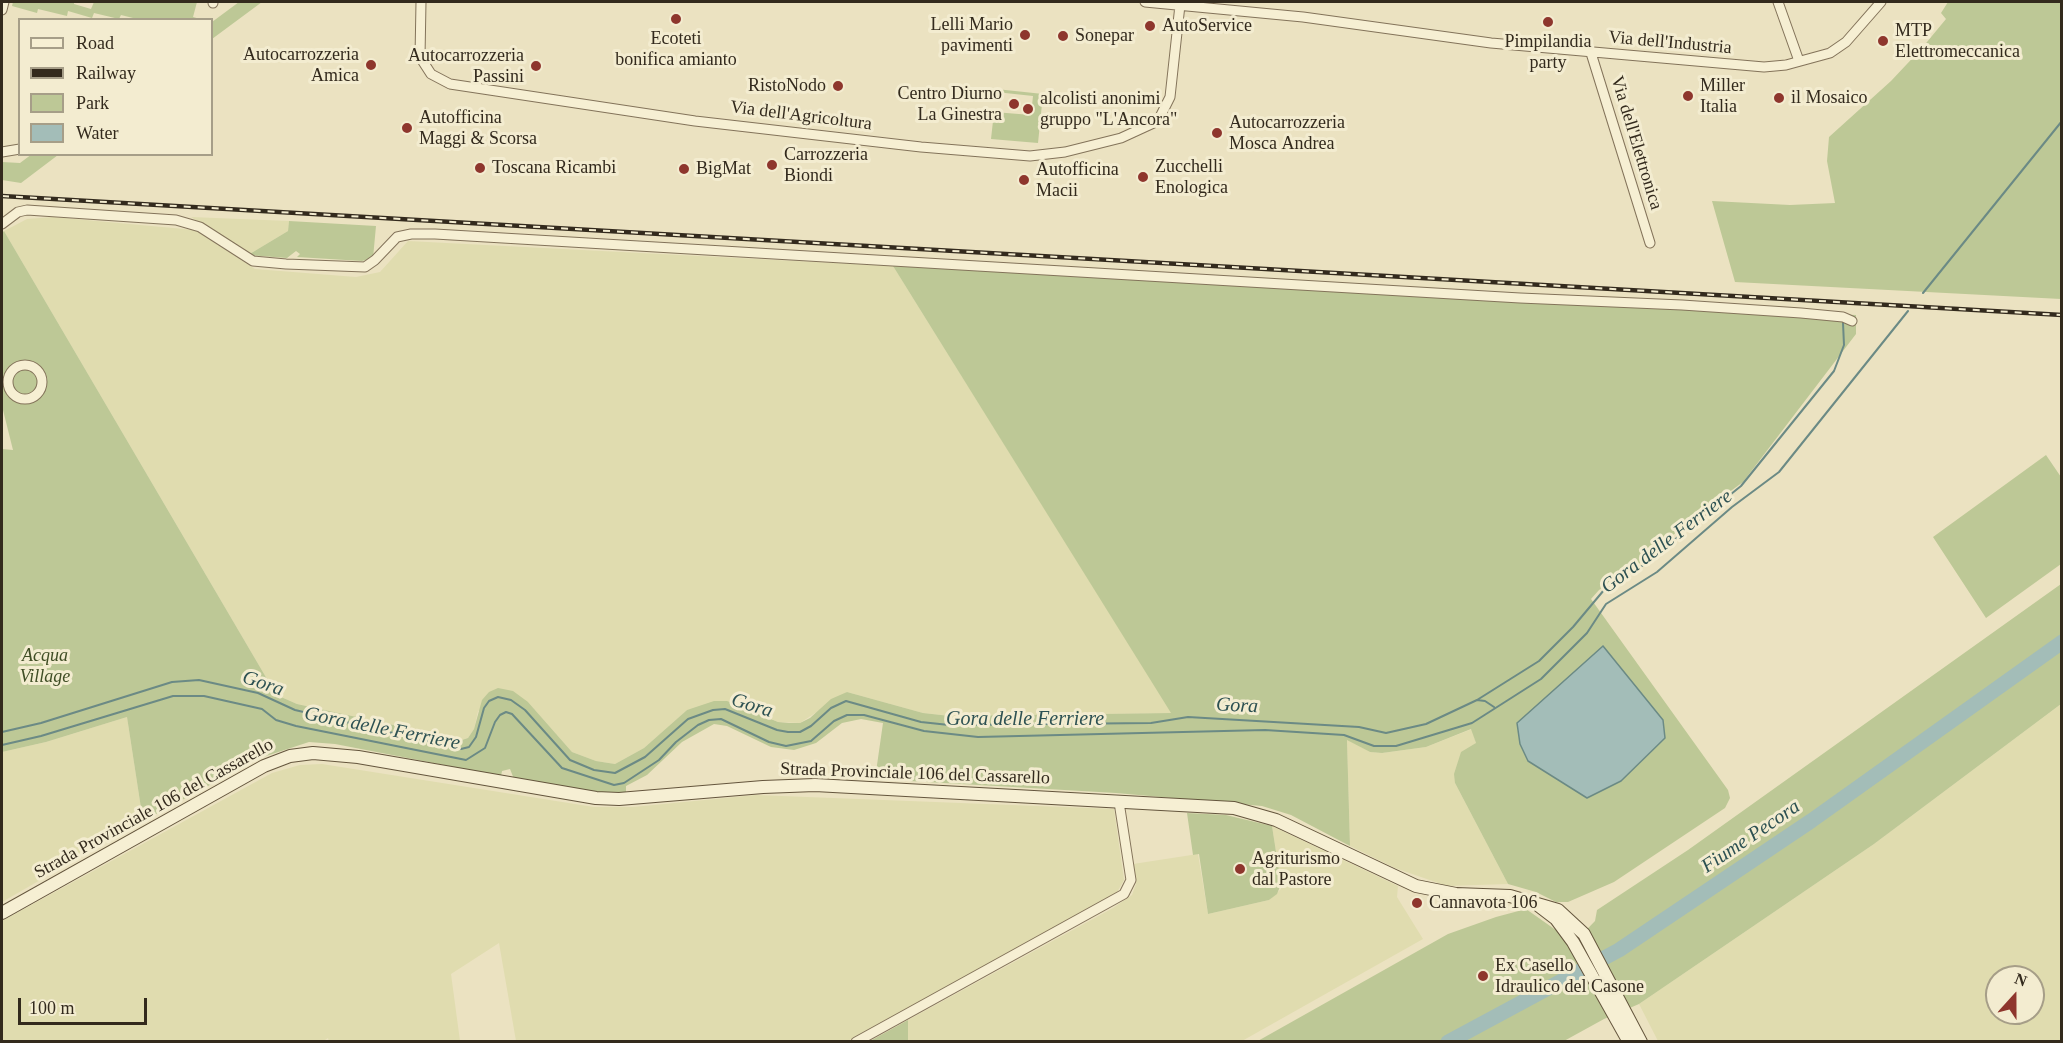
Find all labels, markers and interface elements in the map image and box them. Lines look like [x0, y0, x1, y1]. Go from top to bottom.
marker: Ecoteti bonifica amianto [669, 12, 683, 26]
place label: Lelli Mario pavimenti [931, 14, 1013, 57]
place label: AutoService [1162, 15, 1252, 37]
marker: Pimpilandia party [1541, 15, 1555, 29]
legend [18, 18, 213, 156]
marker: AutoService [1143, 19, 1157, 33]
place label: MTP Elettromeccanica [1895, 20, 2020, 63]
place label: Sonepar [1075, 25, 1134, 47]
street label: Via dell'Industria [1607, 27, 1733, 59]
place label: Ecoteti bonifica amianto [615, 28, 737, 70]
marker: Lelli Mario pavimenti [1018, 28, 1032, 42]
marker: Sonepar [1056, 29, 1070, 43]
place label: Pimpilandia party [1505, 31, 1591, 74]
text: Road [76, 33, 114, 53]
marker: MTP Elettromeccanica [1876, 34, 1890, 48]
place label: Autocarrozzeria Amica [243, 44, 359, 86]
place label: Autocarrozzeria Passini [408, 45, 524, 88]
marker: Autocarrozzeria Amica [364, 58, 378, 72]
marker: Autocarrozzeria Passini [529, 59, 543, 73]
text: Railway [76, 63, 136, 83]
street label: Via dell'Elettronica [1605, 74, 1667, 212]
place label: RistoNodo [748, 75, 826, 97]
place label: Miller Italia [1700, 75, 1745, 118]
marker: RistoNodo [831, 79, 845, 93]
place label: Centro Diurno La Ginestra [898, 83, 1002, 125]
place label: il Mosaico [1791, 87, 1867, 109]
place label: alcolisti anonimi gruppo "L'Ancora" [1040, 88, 1177, 130]
marker: Miller Italia [1681, 89, 1695, 103]
marker: il Mosaico [1772, 91, 1786, 105]
text: Park [76, 93, 109, 113]
street label: Via dell'Agricoltura [729, 97, 873, 135]
marker: Centro Diurno La Ginestra [1007, 97, 1021, 111]
marker: alcolisti anonimi gruppo "L'Ancora" [1021, 102, 1035, 116]
place label: Autofficina Maggi & Scorsa [419, 107, 537, 150]
place label: Autocarrozzeria Mosca Andrea [1229, 112, 1345, 154]
marker: Autofficina Maggi & Scorsa [400, 121, 414, 135]
text: Water [76, 123, 119, 143]
marker: Autocarrozzeria Mosca Andrea [1210, 126, 1224, 140]
place label: Carrozzeria Biondi [784, 144, 868, 186]
place label: Zucchelli Enologica [1155, 156, 1228, 198]
place label: Toscana Ricambi [492, 157, 616, 179]
place label: BigMat [696, 158, 751, 180]
marker: Carrozzeria Biondi [765, 158, 779, 172]
place label: Autofficina Macii [1036, 159, 1119, 201]
marker: Toscana Ricambi [473, 161, 487, 175]
marker: BigMat [677, 162, 691, 176]
marker: Zucchelli Enologica [1136, 170, 1150, 184]
marker: Autofficina Macii [1017, 173, 1031, 187]
water label: Gora delle Ferriere [1597, 485, 1737, 599]
park label: Acqua Village [20, 645, 70, 688]
water label: Gora [239, 666, 287, 702]
water label: Gora [728, 688, 776, 724]
water label: Gora [1215, 693, 1259, 719]
water label: Gora delle Ferriere [302, 702, 462, 756]
water label: Gora delle Ferriere [946, 708, 1104, 732]
street label: Strada Provinciale 106 del Cassarello [31, 734, 277, 884]
street label: Strada Provinciale 106 del Cassarello [780, 758, 1050, 790]
water label: Fiume Pecora [1697, 795, 1805, 879]
place label: Agriturismo dal Pastore [1252, 848, 1340, 890]
marker: Agriturismo dal Pastore [1233, 862, 1247, 876]
place label: Cannavota 106 [1429, 892, 1537, 914]
marker: Cannavota 106 [1410, 896, 1424, 910]
place label: Ex Casello Idraulico del Casone [1495, 955, 1644, 998]
north arrow [1985, 965, 2045, 1025]
marker: Ex Casello Idraulico del Casone [1476, 969, 1490, 983]
text: N [2012, 970, 2029, 990]
scale bar [21, 986, 150, 1024]
text: 100 m [29, 998, 75, 1018]

